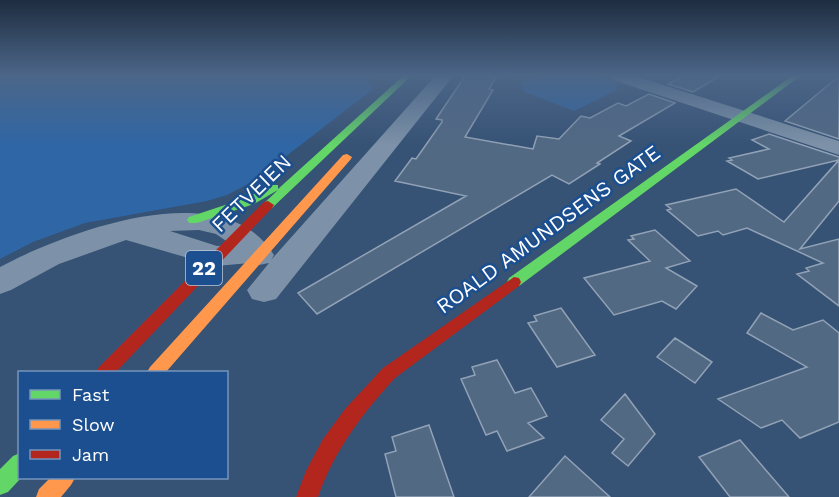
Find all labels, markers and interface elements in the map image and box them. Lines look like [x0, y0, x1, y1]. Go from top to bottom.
street label: ROALD AMUNDSENS GATE [431, 139, 665, 319]
street label: FETVEIEN [206, 149, 296, 237]
road number: 22 [186, 251, 222, 285]
legend [18, 371, 228, 479]
text: Fast [72, 384, 110, 405]
text: Slow [72, 414, 115, 435]
text: Jam [72, 444, 109, 465]

